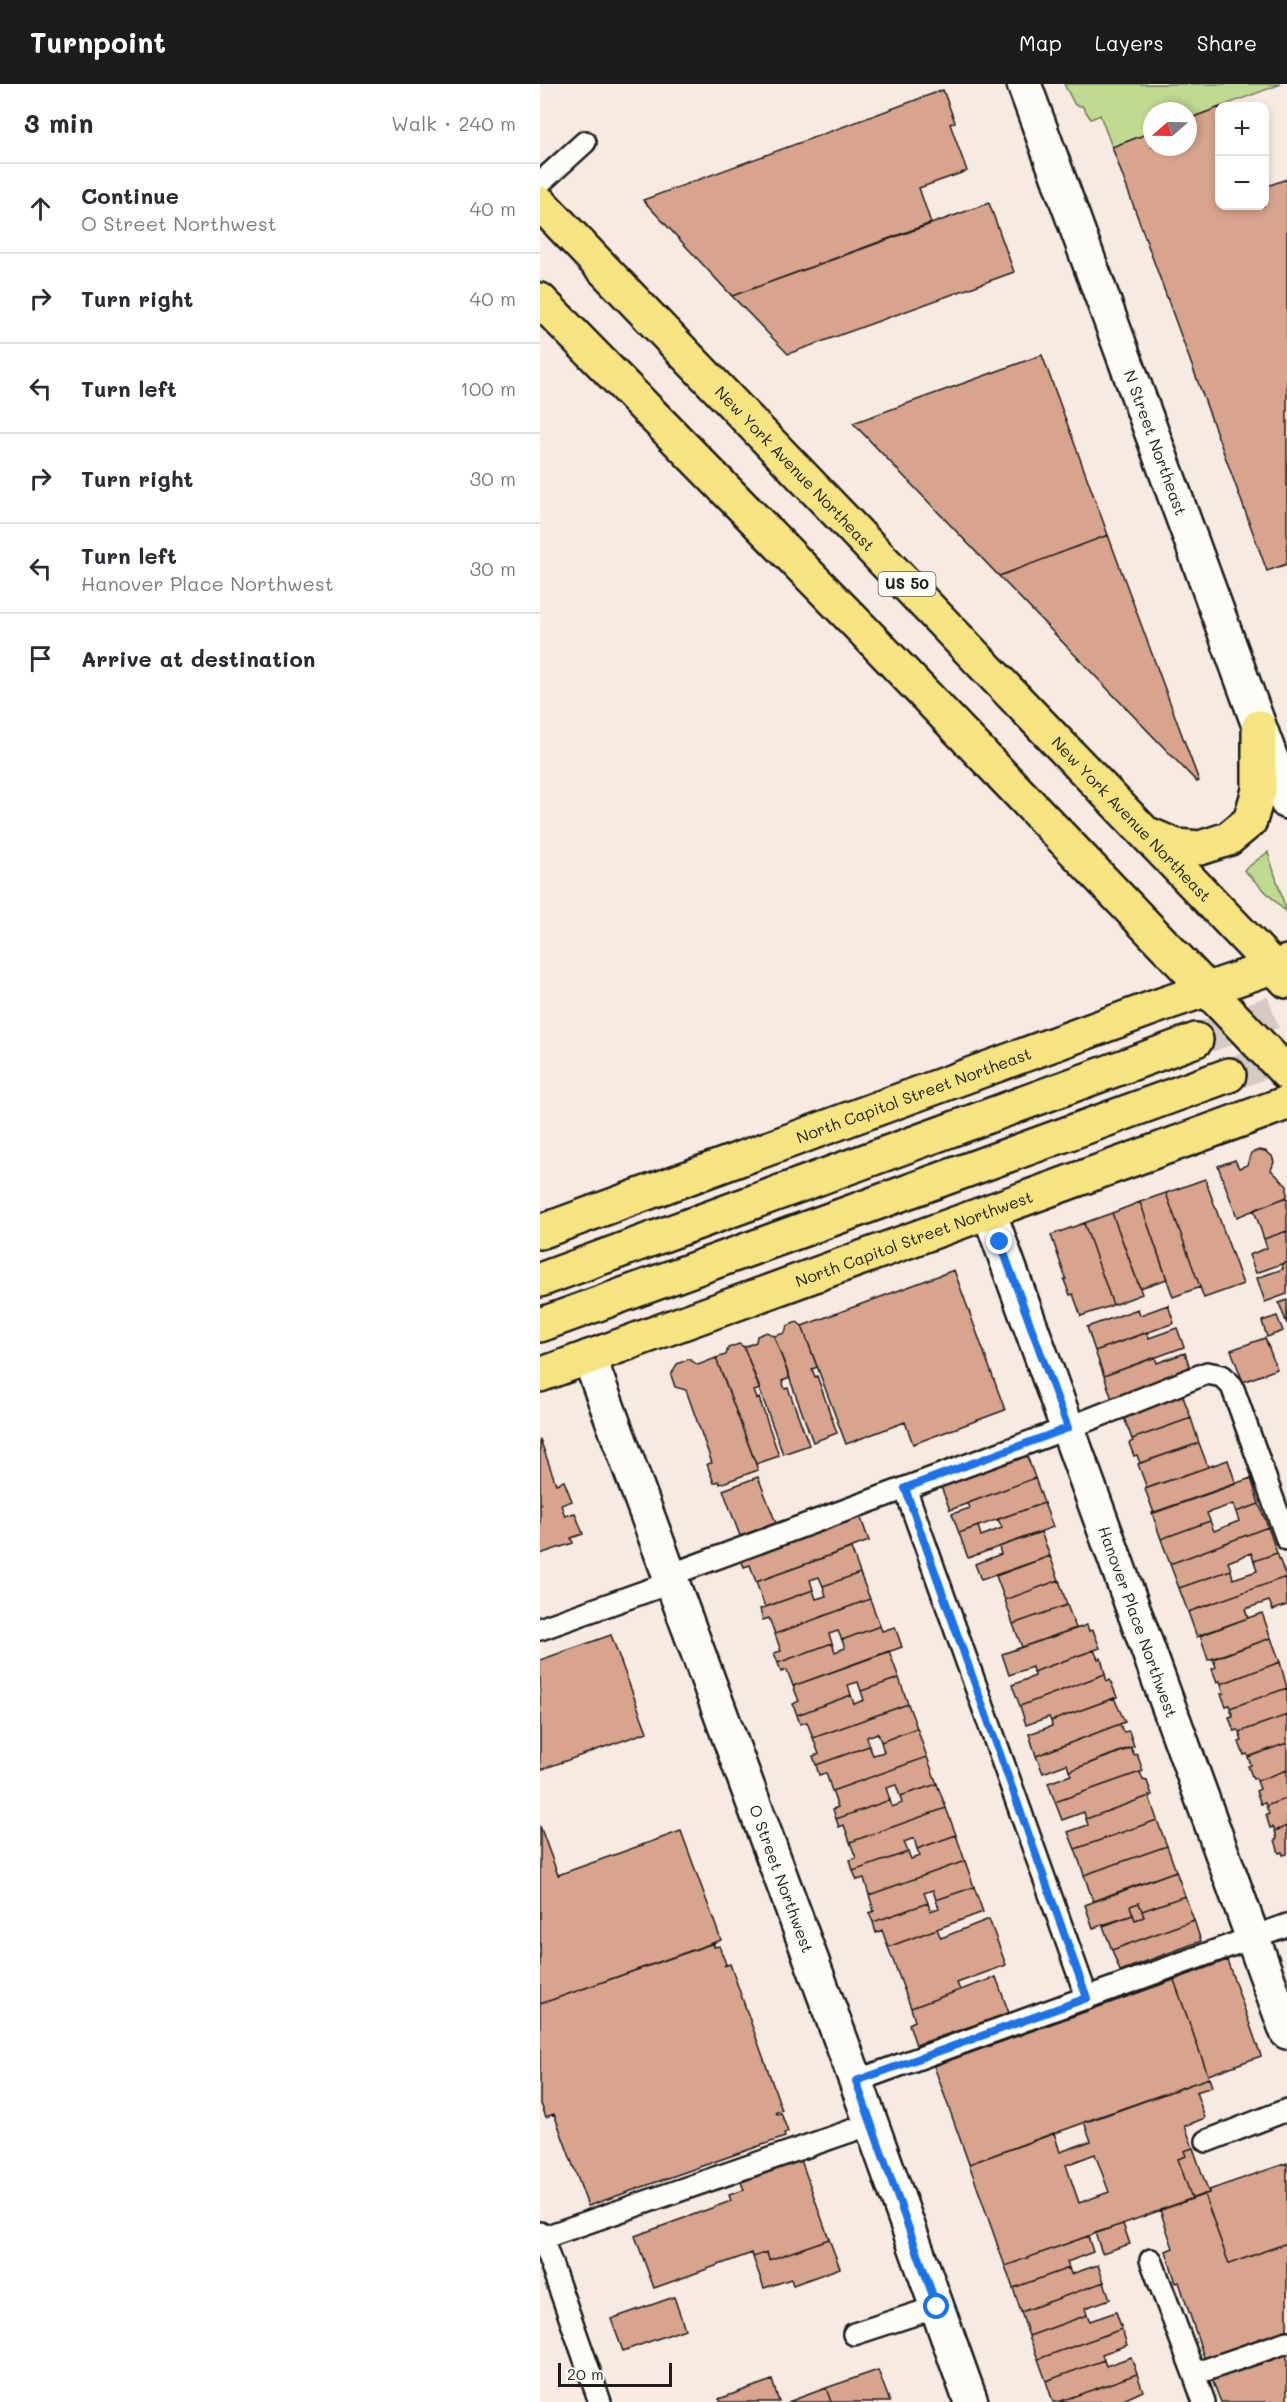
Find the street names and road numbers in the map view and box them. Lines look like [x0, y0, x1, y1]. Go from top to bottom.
street label: N Street Northeast [1120, 367, 1192, 518]
street label: New York Avenue Northeast [711, 381, 880, 555]
road number: US 50 [878, 572, 935, 596]
street label: New York Avenue Northeast [1048, 731, 1216, 906]
street label: North Capitol Street Northeast [793, 1042, 1034, 1147]
street label: North Capitol Street Northwest [792, 1186, 1035, 1291]
street label: Hanover Place Northwest [1094, 1523, 1183, 1720]
street label: O Street Northwest [745, 1801, 819, 1956]

